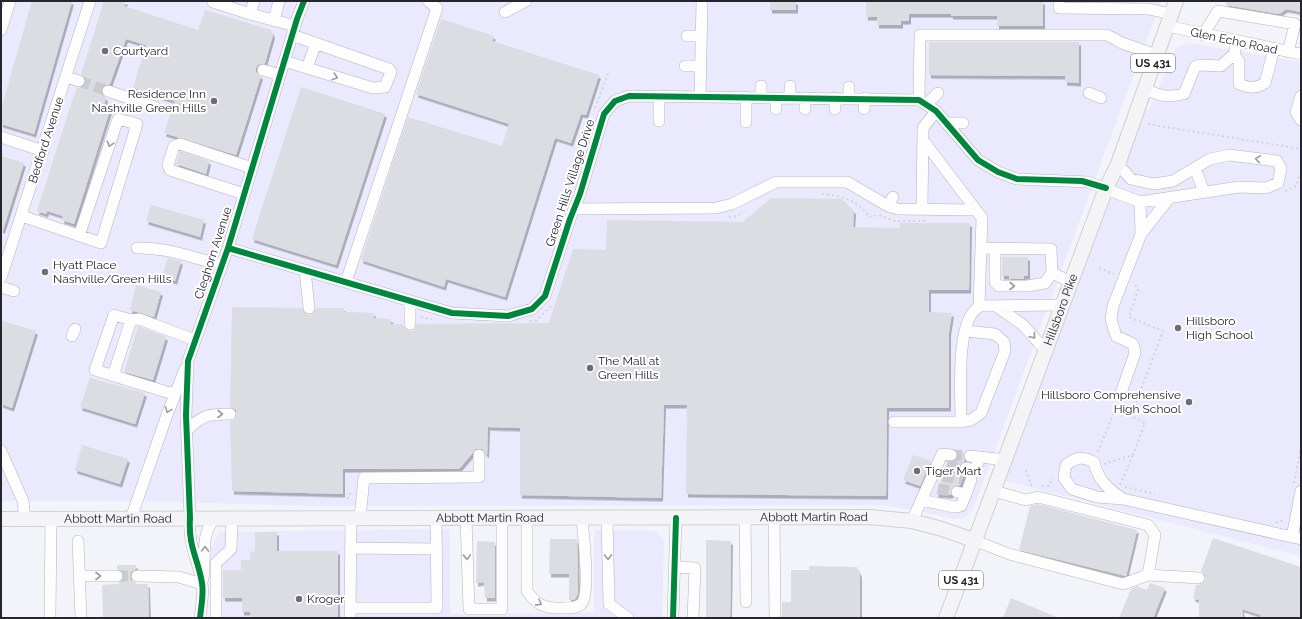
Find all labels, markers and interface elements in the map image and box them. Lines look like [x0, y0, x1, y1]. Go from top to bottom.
street label: Glen Echo Road [1189, 25, 1279, 57]
place label: Courtyard [113, 44, 168, 58]
marker: Courtyard [100, 46, 110, 56]
road number: US 431 [1131, 54, 1175, 72]
one-way arrow [331, 72, 338, 80]
place label: Residence Inn Nashville Green Hills [91, 87, 206, 115]
street label: Bedford Avenue [25, 95, 67, 185]
marker: Residence Inn Nashville Green Hills [209, 96, 219, 106]
street label: Green Hills Village Drive [543, 118, 597, 248]
one-way arrow [106, 140, 115, 147]
one-way arrow [1254, 155, 1261, 164]
street label: Cleghorn Avenue [191, 205, 235, 301]
place label: Hyatt Place Nashville/Green Hills [53, 258, 172, 286]
marker: Hyatt Place Nashville/Green Hills [40, 267, 50, 277]
street label: Hillsboro Pike [1041, 272, 1081, 348]
one-way arrow [1009, 282, 1015, 290]
place label: Hillsboro High School [1186, 314, 1254, 342]
marker: Hillsboro High School [1173, 323, 1183, 333]
one-way arrow [1028, 331, 1035, 339]
place label: The Mall at Green Hills [598, 354, 659, 382]
marker: The Mall at Green Hills [585, 363, 595, 373]
place label: Hillsboro Comprehensive High School [1041, 388, 1182, 416]
marker: Hillsboro Comprehensive High School [1184, 397, 1194, 407]
one-way arrow [165, 407, 173, 414]
one-way arrow [217, 410, 223, 418]
place label: Tiger Mart [925, 464, 982, 478]
marker: Tiger Mart [912, 466, 922, 476]
street label: Abbott Martin Road [760, 510, 868, 524]
street label: Abbott Martin Road [436, 511, 544, 525]
street label: Abbott Martin Road [64, 512, 172, 526]
one-way arrow [201, 546, 209, 552]
one-way arrow [463, 554, 472, 560]
one-way arrow [604, 554, 612, 560]
road number: US 431 [939, 571, 983, 589]
one-way arrow [95, 572, 101, 580]
place label: Kroger [307, 592, 345, 606]
marker: Kroger [294, 594, 304, 604]
one-way arrow [535, 599, 542, 606]

